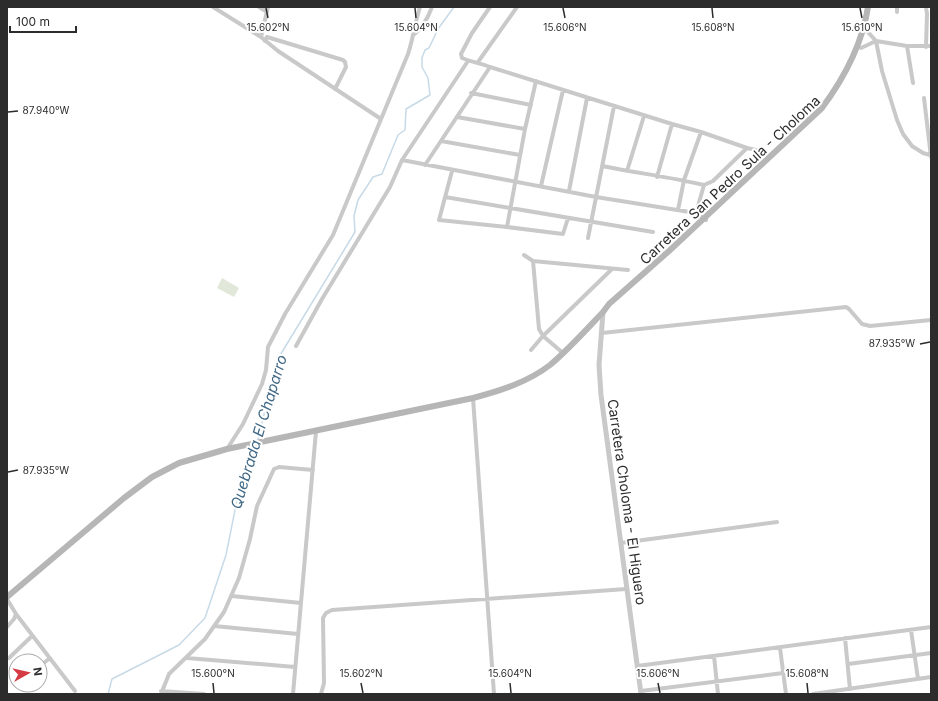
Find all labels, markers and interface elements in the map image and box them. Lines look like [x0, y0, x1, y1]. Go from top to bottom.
scale bar [10, 8, 76, 34]
text: 100 m [16, 14, 50, 29]
text: 15.602°N [246, 21, 290, 33]
text: 15.604°N [394, 21, 438, 33]
text: 15.606°N [543, 21, 587, 33]
text: 15.608°N [691, 21, 735, 33]
text: 15.610°N [841, 21, 883, 33]
street label: Carretera San Pedro Sula - Choloma [636, 92, 823, 268]
text: 87.940°W [23, 104, 70, 116]
text: 87.935°W [869, 337, 915, 349]
water label: Quebrada El Chaparro [226, 353, 291, 511]
street label: Carretera Choloma - El Higuero [605, 398, 650, 606]
text: 87.935°W [23, 464, 69, 476]
north arrow [8, 653, 48, 693]
text: N [30, 666, 45, 677]
text: 15.600°N [191, 667, 235, 679]
text: 15.602°N [339, 667, 383, 679]
text: 15.604°N [488, 667, 532, 679]
text: 15.606°N [636, 667, 680, 679]
text: 15.608°N [785, 667, 829, 679]

